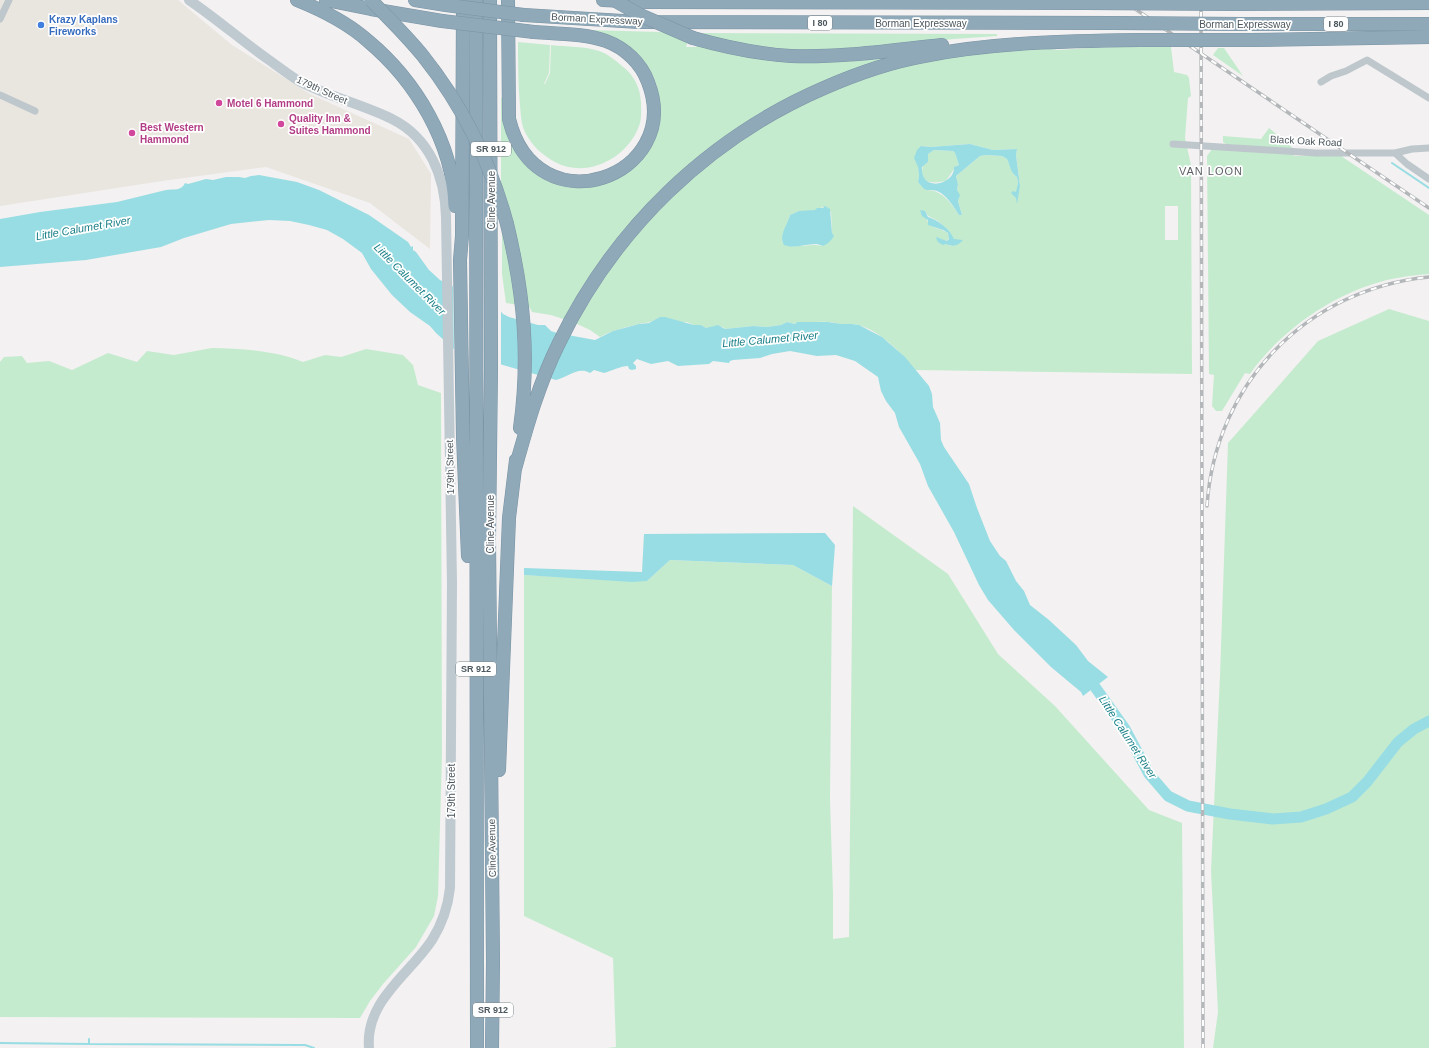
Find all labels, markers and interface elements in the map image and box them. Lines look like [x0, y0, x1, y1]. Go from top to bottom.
street label: Borman Expressway [551, 11, 643, 27]
place label: Krazy Kaplans Fireworks [49, 14, 118, 37]
road number: I 80 [808, 16, 832, 30]
road number: I 80 [1324, 17, 1348, 31]
street label: Borman Expressway [875, 18, 967, 29]
street label: Borman Expressway [1199, 19, 1291, 30]
marker: Krazy Kaplans Fireworks [36, 20, 46, 30]
street label: 179th Street [295, 74, 349, 106]
marker: Motel 6 Hammond [214, 98, 224, 108]
place label: Motel 6 Hammond [227, 98, 313, 109]
place label: Quality Inn & Suites Hammond [289, 113, 371, 136]
marker: Quality Inn & Suites Hammond [276, 119, 286, 129]
place label: Best Western Hammond [140, 122, 204, 145]
marker: Best Western Hammond [127, 128, 137, 138]
street label: Black Oak Road [1270, 134, 1342, 148]
road number: SR 912 [471, 142, 511, 156]
district label: VAN LOON [1179, 165, 1243, 177]
street label: Cline Avenue [486, 170, 497, 229]
water label: Little Calumet River [35, 214, 133, 242]
water label: Little Calumet River [372, 241, 449, 318]
water label: Little Calumet River [722, 329, 820, 349]
street label: 179th Street [444, 439, 456, 494]
street label: Cline Avenue [485, 494, 496, 553]
road number: SR 912 [456, 662, 496, 676]
water label: Little Calumet River [1097, 693, 1160, 782]
street label: 179th Street [446, 764, 457, 818]
street label: Cline Avenue [486, 818, 498, 877]
road number: SR 912 [473, 1003, 513, 1017]

